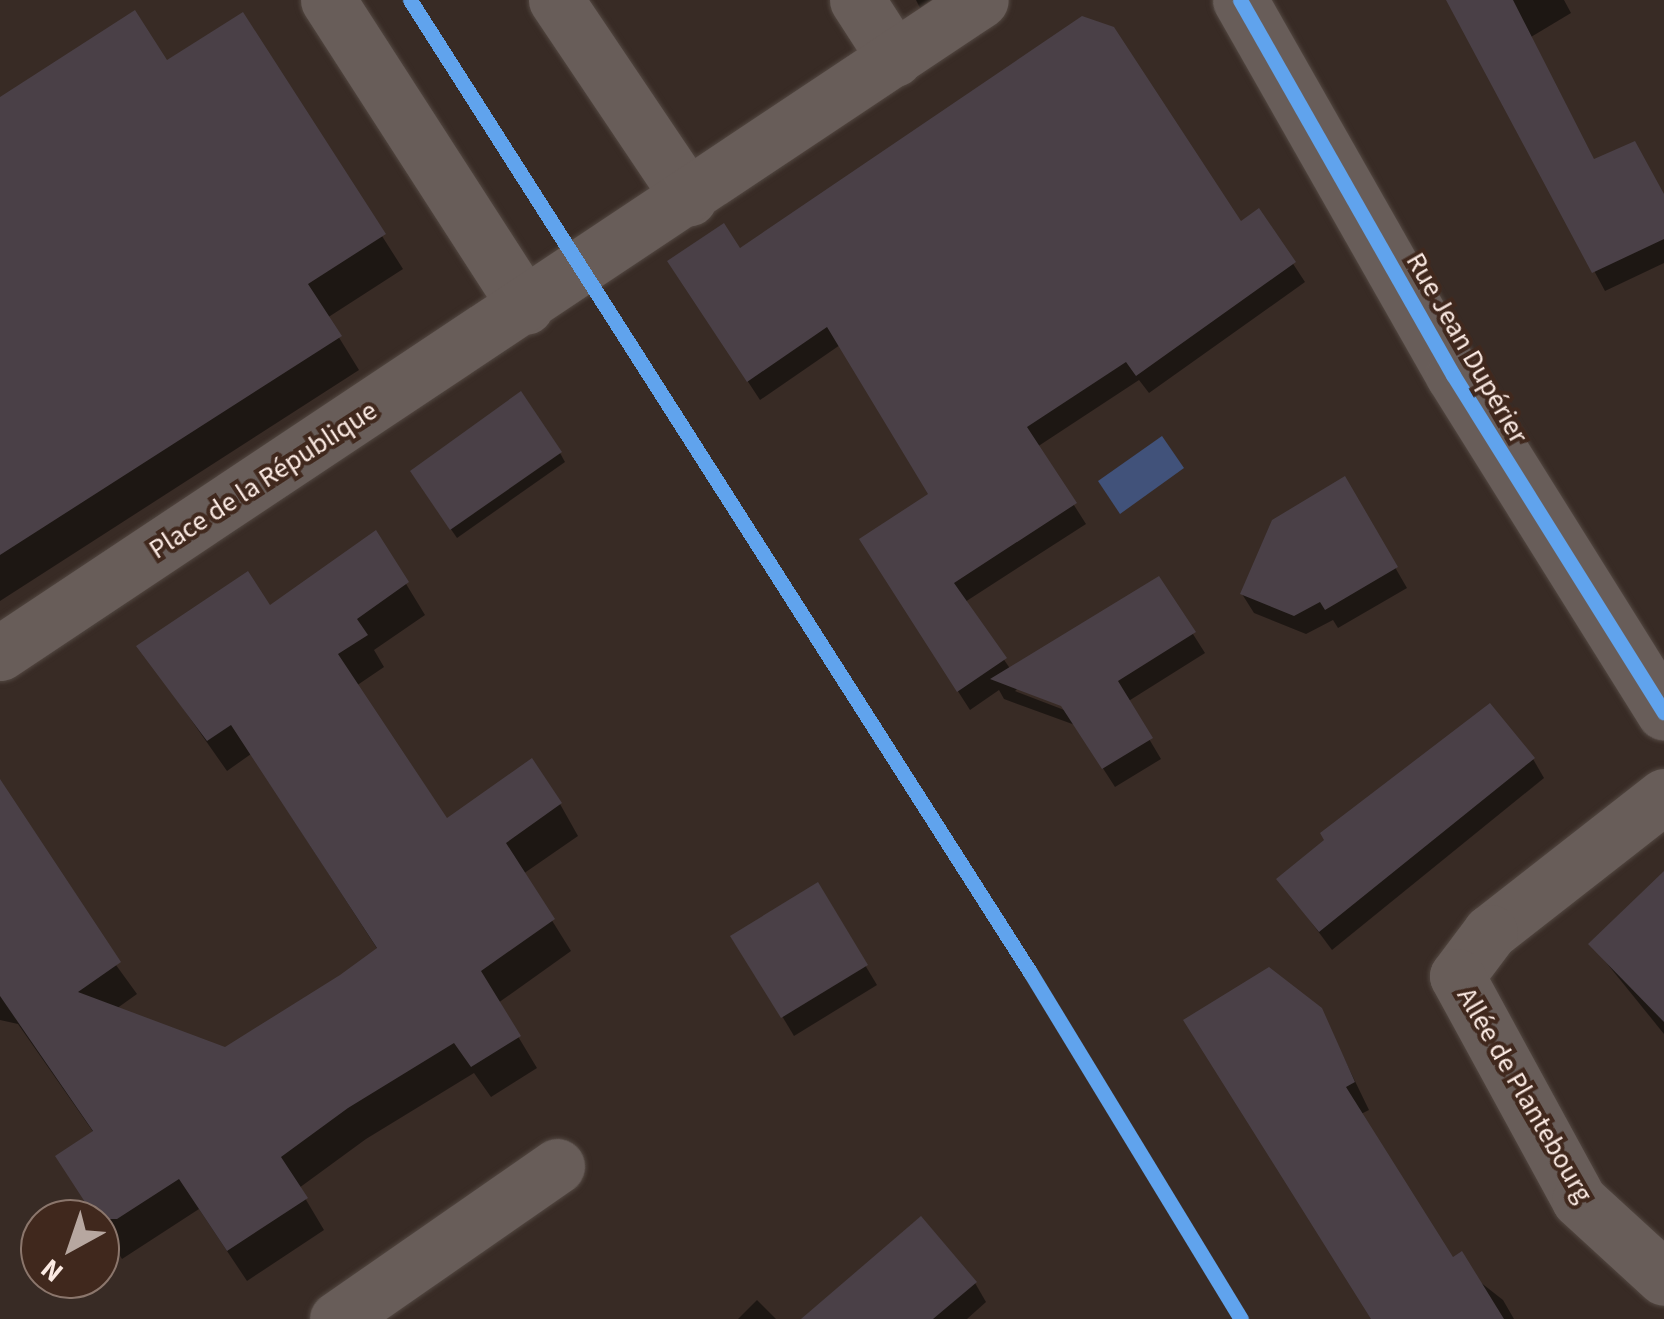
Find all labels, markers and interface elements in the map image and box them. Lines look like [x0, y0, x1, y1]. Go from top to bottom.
street label: Rue Jean Dupérier [1399, 247, 1535, 449]
street label: Place de la République [143, 394, 383, 566]
street label: Allée de Plantebourg [1450, 982, 1600, 1208]
north arrow [20, 1199, 120, 1299]
text: N [32, 1249, 72, 1292]

